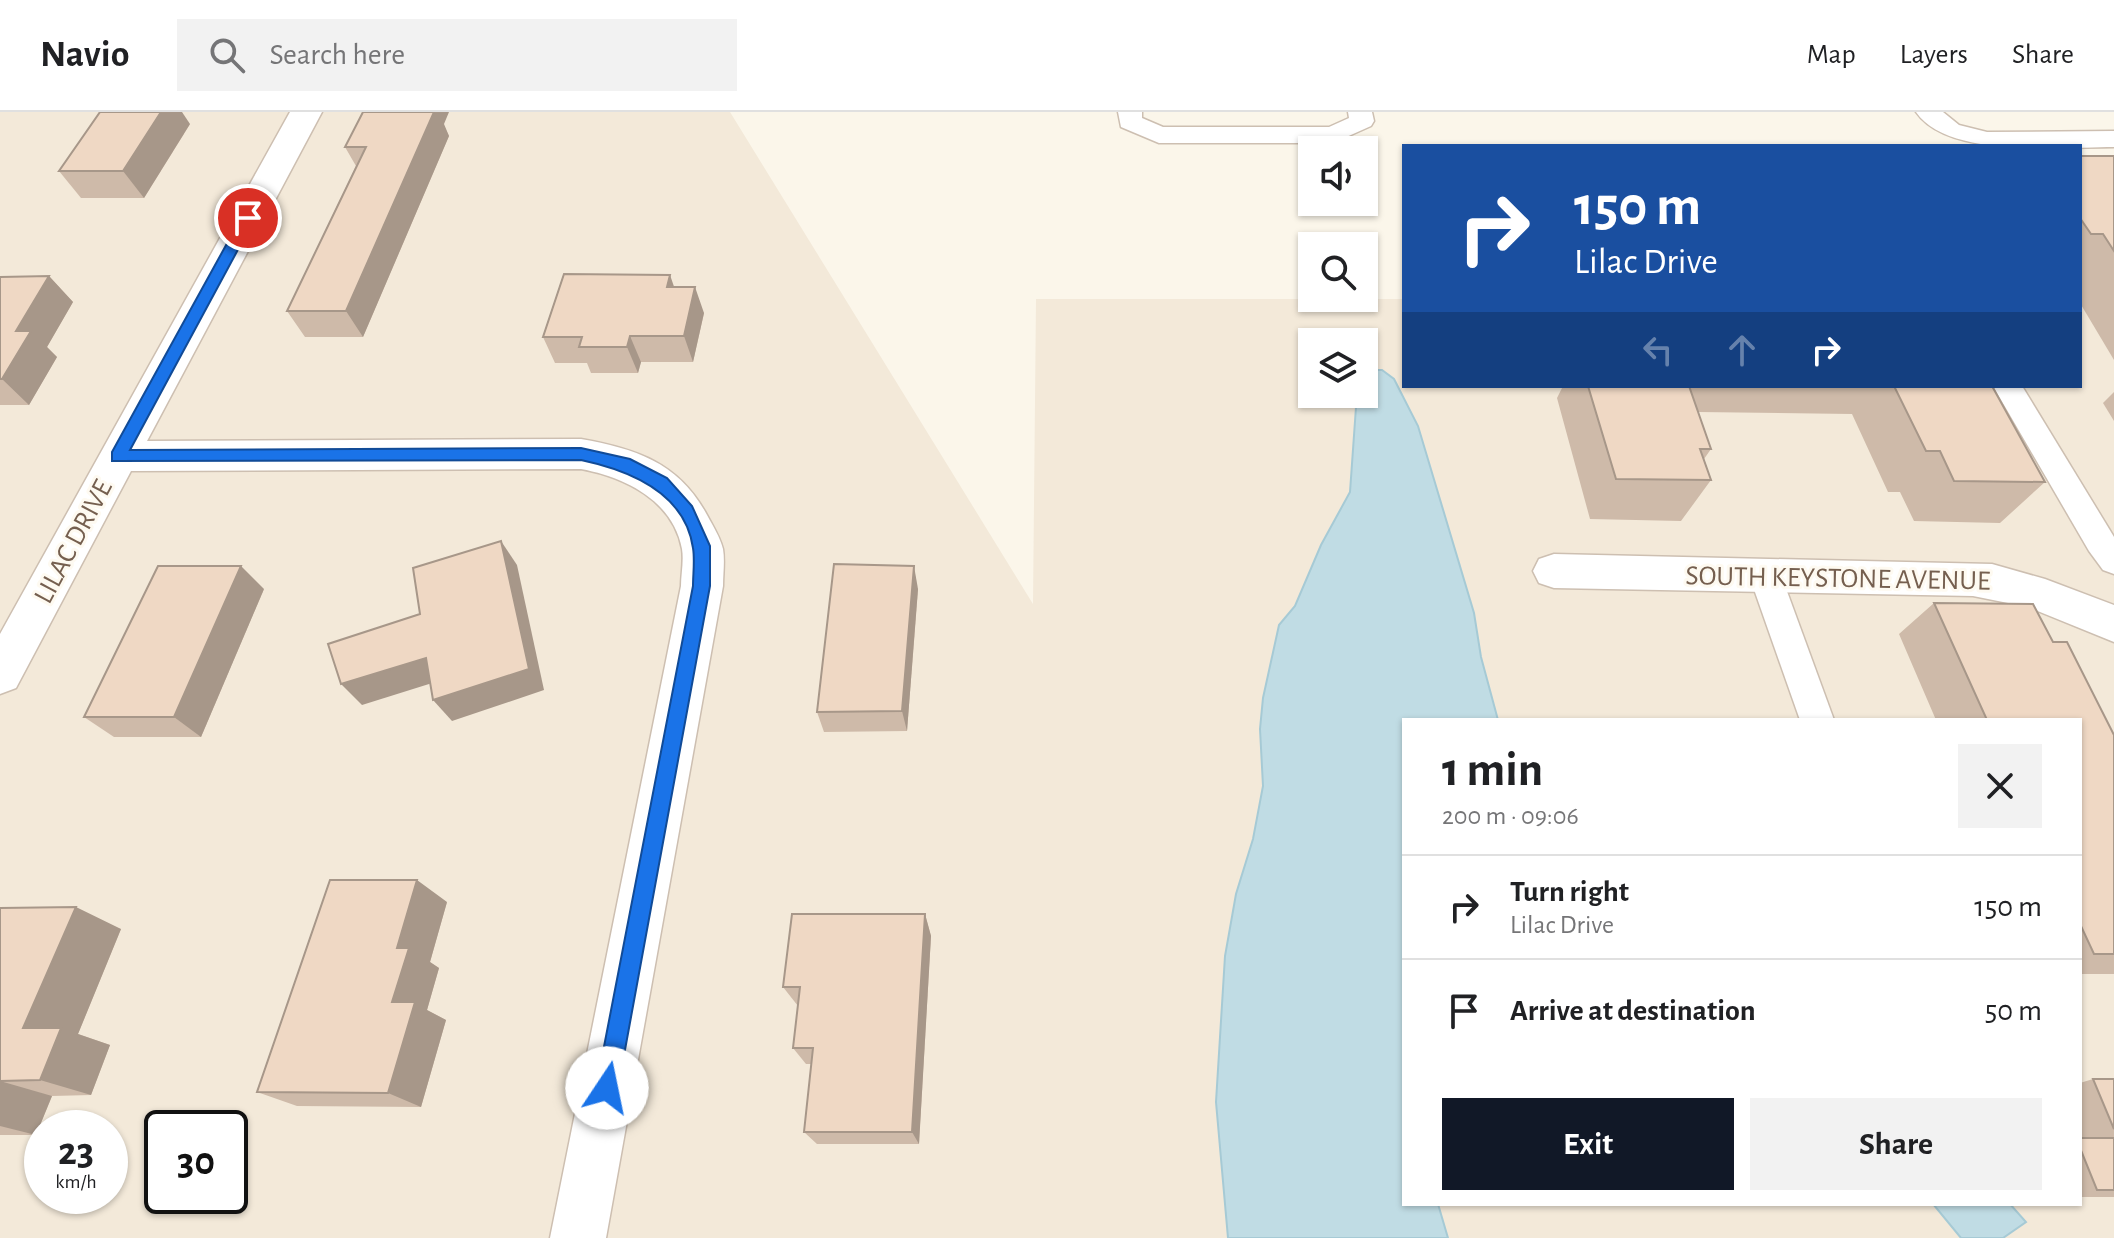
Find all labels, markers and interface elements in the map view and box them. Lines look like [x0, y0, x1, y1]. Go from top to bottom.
search box [177, 19, 737, 91]
icon: search [205, 33, 249, 77]
text: Navio [40, 36, 129, 74]
text: Search here [269, 40, 405, 70]
text: Map [1807, 41, 1856, 69]
text: Layers [1900, 41, 1968, 69]
text: Share [2012, 41, 2074, 69]
map controls [1298, 136, 1378, 408]
button: sound [1298, 136, 1378, 216]
icon: right [1442, 176, 1546, 280]
text: 150 m [1574, 179, 1701, 235]
pin [214, 184, 282, 252]
icon: arrive [226, 196, 270, 240]
button: search [1298, 232, 1378, 312]
text: Lilac Drive [1574, 244, 1718, 280]
button: layers [1298, 328, 1378, 408]
icon: left [1636, 328, 1680, 372]
icon: ahead [1720, 328, 1764, 372]
icon: right [1804, 328, 1848, 372]
street label: LILAC DRIVE [30, 475, 118, 608]
street label: SOUTH KEYSTONE AVENUE [1685, 562, 1991, 596]
button: close [1958, 744, 2042, 828]
text: 1 min [1442, 747, 1543, 795]
text: 200 m · 09:06 [1442, 803, 1579, 829]
text: Turn right [1510, 877, 1629, 907]
icon: right [1442, 885, 1486, 929]
text: 150 m [1974, 892, 2042, 922]
text: Lilac Drive [1510, 912, 1614, 938]
icon: arrive [1442, 989, 1486, 1033]
text: Arrive at destination [1510, 996, 1756, 1026]
text: 50 m [1985, 996, 2042, 1026]
position arrow [565, 1046, 649, 1130]
button: Exit [1442, 1098, 1734, 1190]
button: Share [1750, 1098, 2042, 1190]
speed limit sign: 30 [144, 1110, 248, 1214]
text: 23 [58, 1132, 94, 1172]
text: km/h [55, 1172, 97, 1192]

